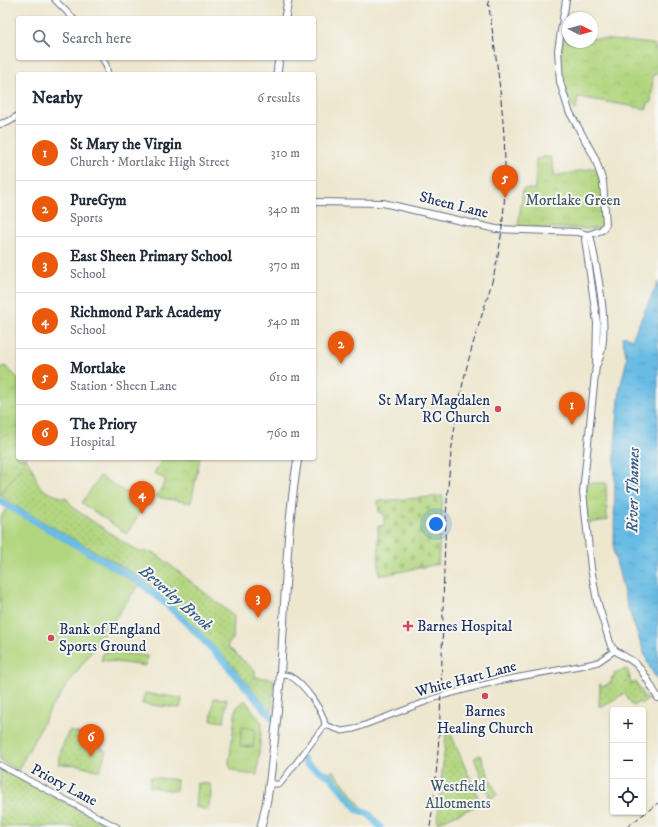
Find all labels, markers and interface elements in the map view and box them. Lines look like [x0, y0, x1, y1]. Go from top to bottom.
north arrow [562, 12, 598, 48]
search box [16, 16, 316, 60]
icon: search [30, 27, 52, 49]
text: Search here [62, 29, 131, 48]
text: Nearby [32, 87, 82, 109]
text: 6 results [257, 90, 300, 106]
text: St Mary the Virgin [70, 135, 182, 154]
text: 1 [43, 145, 47, 161]
text: 310 m [271, 145, 300, 161]
text: Church · Mortlake High Street [70, 154, 229, 170]
pin: 5 [492, 165, 518, 198]
street label: Sheen Lane [418, 187, 490, 223]
text: PureGym [70, 191, 127, 210]
park label: Mortlake Green [525, 191, 621, 210]
text: 2 [42, 201, 48, 217]
text: 340 m [268, 201, 300, 217]
text: Sports [70, 210, 103, 226]
text: East Sheen Primary School [70, 247, 232, 266]
text: 3 [43, 257, 47, 273]
text: 370 m [269, 257, 300, 273]
text: School [70, 266, 106, 282]
text: Richmond Park Academy [70, 303, 221, 322]
text: 4 [41, 313, 49, 329]
text: 540 m [267, 313, 300, 329]
text: School [70, 322, 106, 338]
pin: 2 [328, 331, 354, 364]
text: Mortlake [70, 359, 126, 378]
text: 5 [42, 369, 48, 385]
text: 610 m [269, 369, 300, 385]
text: Station · Sheen Lane [70, 378, 177, 394]
place label: St Mary Magdalen RC Church [378, 391, 490, 427]
pin: 1 [559, 392, 585, 425]
marker: St Mary Magdalen RC Church [493, 404, 503, 414]
text: The Priory [70, 415, 137, 434]
text: 6 [42, 425, 48, 441]
text: 760 m [267, 425, 300, 441]
text: Hospital [70, 434, 115, 450]
water label: River Thames [622, 446, 644, 534]
pin: 4 [129, 481, 155, 514]
your location [426, 514, 446, 534]
water label: Beverley Brook [135, 560, 217, 635]
pin: 3 [245, 585, 271, 618]
place label: Barnes Hospital [417, 617, 513, 636]
place label: Bank of England Sports Ground [59, 620, 161, 656]
marker: Barnes Hospital [402, 620, 414, 632]
marker: Bank of England Sports Ground [46, 633, 56, 643]
street label: White Hart Lane [412, 656, 519, 702]
marker: Barnes Healing Church [480, 691, 490, 701]
place label: Barnes Healing Church [437, 702, 533, 738]
map controls [610, 707, 646, 815]
button: + [610, 707, 646, 743]
pin: 6 [78, 724, 104, 757]
button: − [610, 743, 646, 779]
street label: Priory Lane [28, 760, 100, 810]
park label: Westfield Allotments [425, 777, 491, 813]
button: locate [610, 779, 646, 815]

